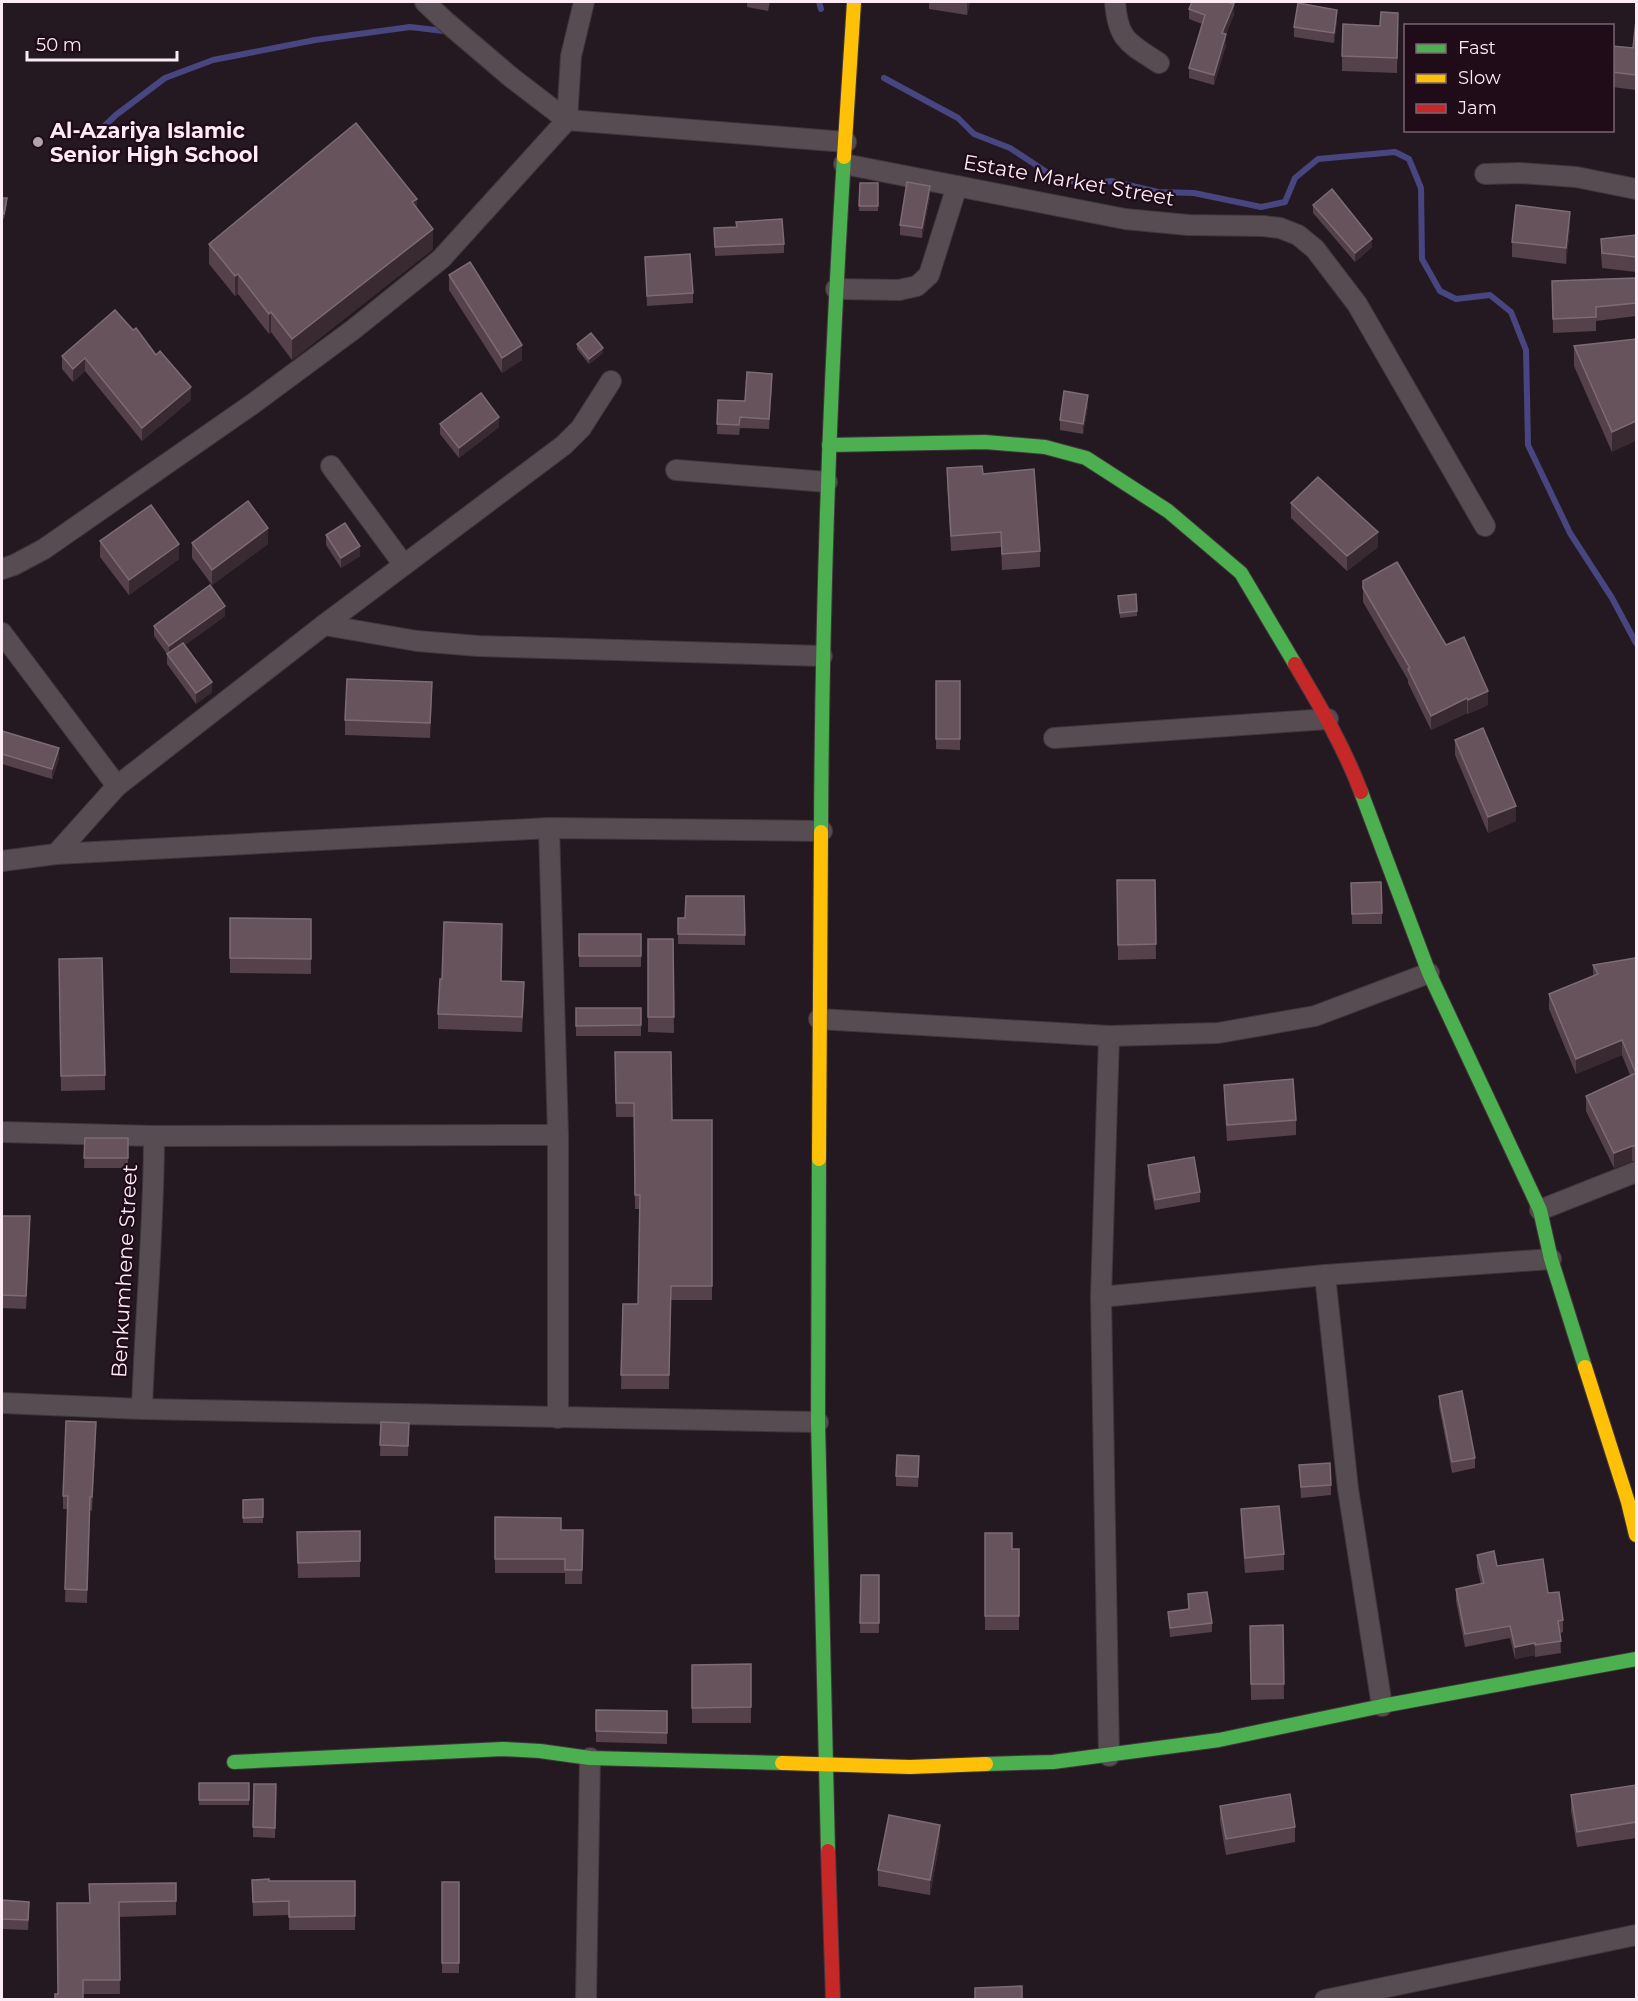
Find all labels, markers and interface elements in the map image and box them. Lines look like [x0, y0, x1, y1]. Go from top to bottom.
scale bar [27, 24, 177, 62]
legend [1404, 24, 1614, 132]
text: 50 m [36, 34, 82, 56]
text: Fast [1458, 37, 1496, 59]
text: Slow [1458, 67, 1501, 89]
text: Jam [1457, 97, 1497, 119]
place label: Al-Azariya Islamic Senior High School [49, 118, 259, 167]
marker: Al-Azariya Islamic Senior High School [31, 135, 45, 149]
street label: Estate Market Street [961, 149, 1177, 211]
street label: Benkumhene Street [106, 1163, 142, 1379]

